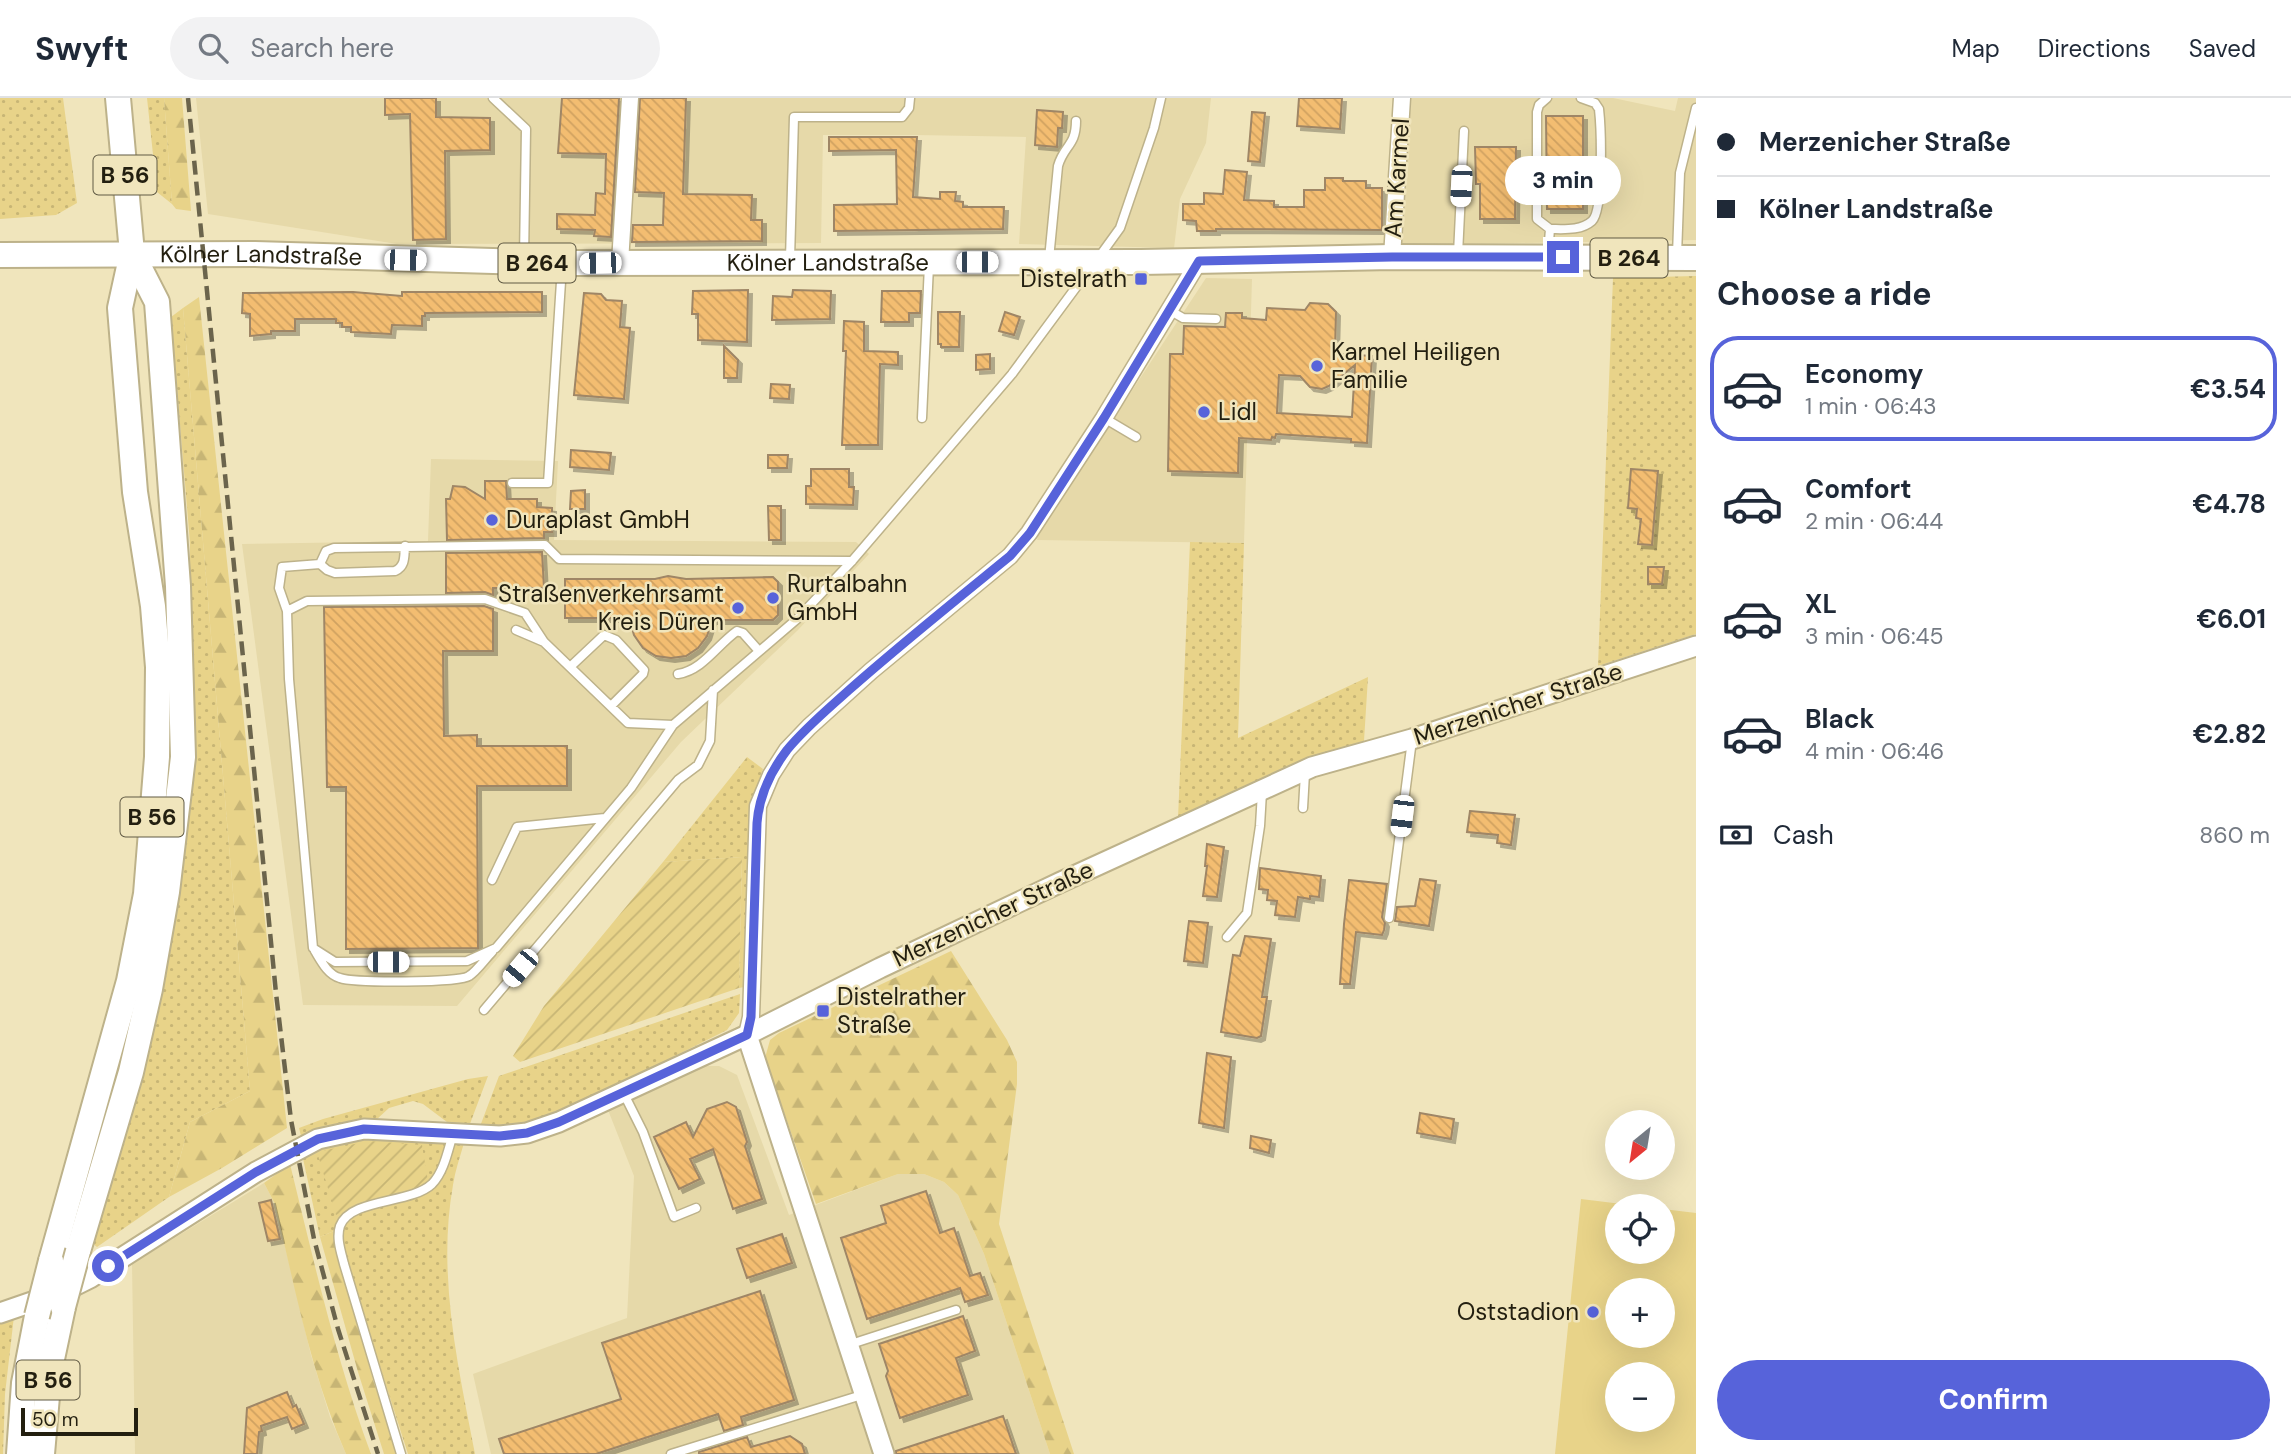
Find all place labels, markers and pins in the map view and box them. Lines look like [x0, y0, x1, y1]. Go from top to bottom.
place label: Distelrath [1020, 263, 1127, 294]
marker: Distelrath [1133, 271, 1149, 287]
place label: Karmel Heiligen Familie [1331, 336, 1500, 395]
marker: Karmel Heiligen Familie [1309, 358, 1325, 374]
place label: Lidl [1218, 396, 1257, 427]
marker: Lidl [1196, 404, 1212, 420]
place label: Duraplast GmbH [506, 504, 690, 535]
marker: Duraplast GmbH [484, 512, 500, 528]
place label: Rurtalbahn GmbH [787, 568, 907, 627]
place label: Straßenverkehrsamt Kreis Düren [498, 578, 724, 637]
marker: Rurtalbahn GmbH [765, 590, 781, 606]
marker: Straßenverkehrsamt Kreis Düren [730, 600, 746, 616]
place label: Distelrather Straße [837, 981, 966, 1040]
marker: Distelrather Straße [815, 1003, 831, 1019]
place label: Oststadion [1457, 1296, 1579, 1327]
marker: Oststadion [1585, 1304, 1601, 1320]

